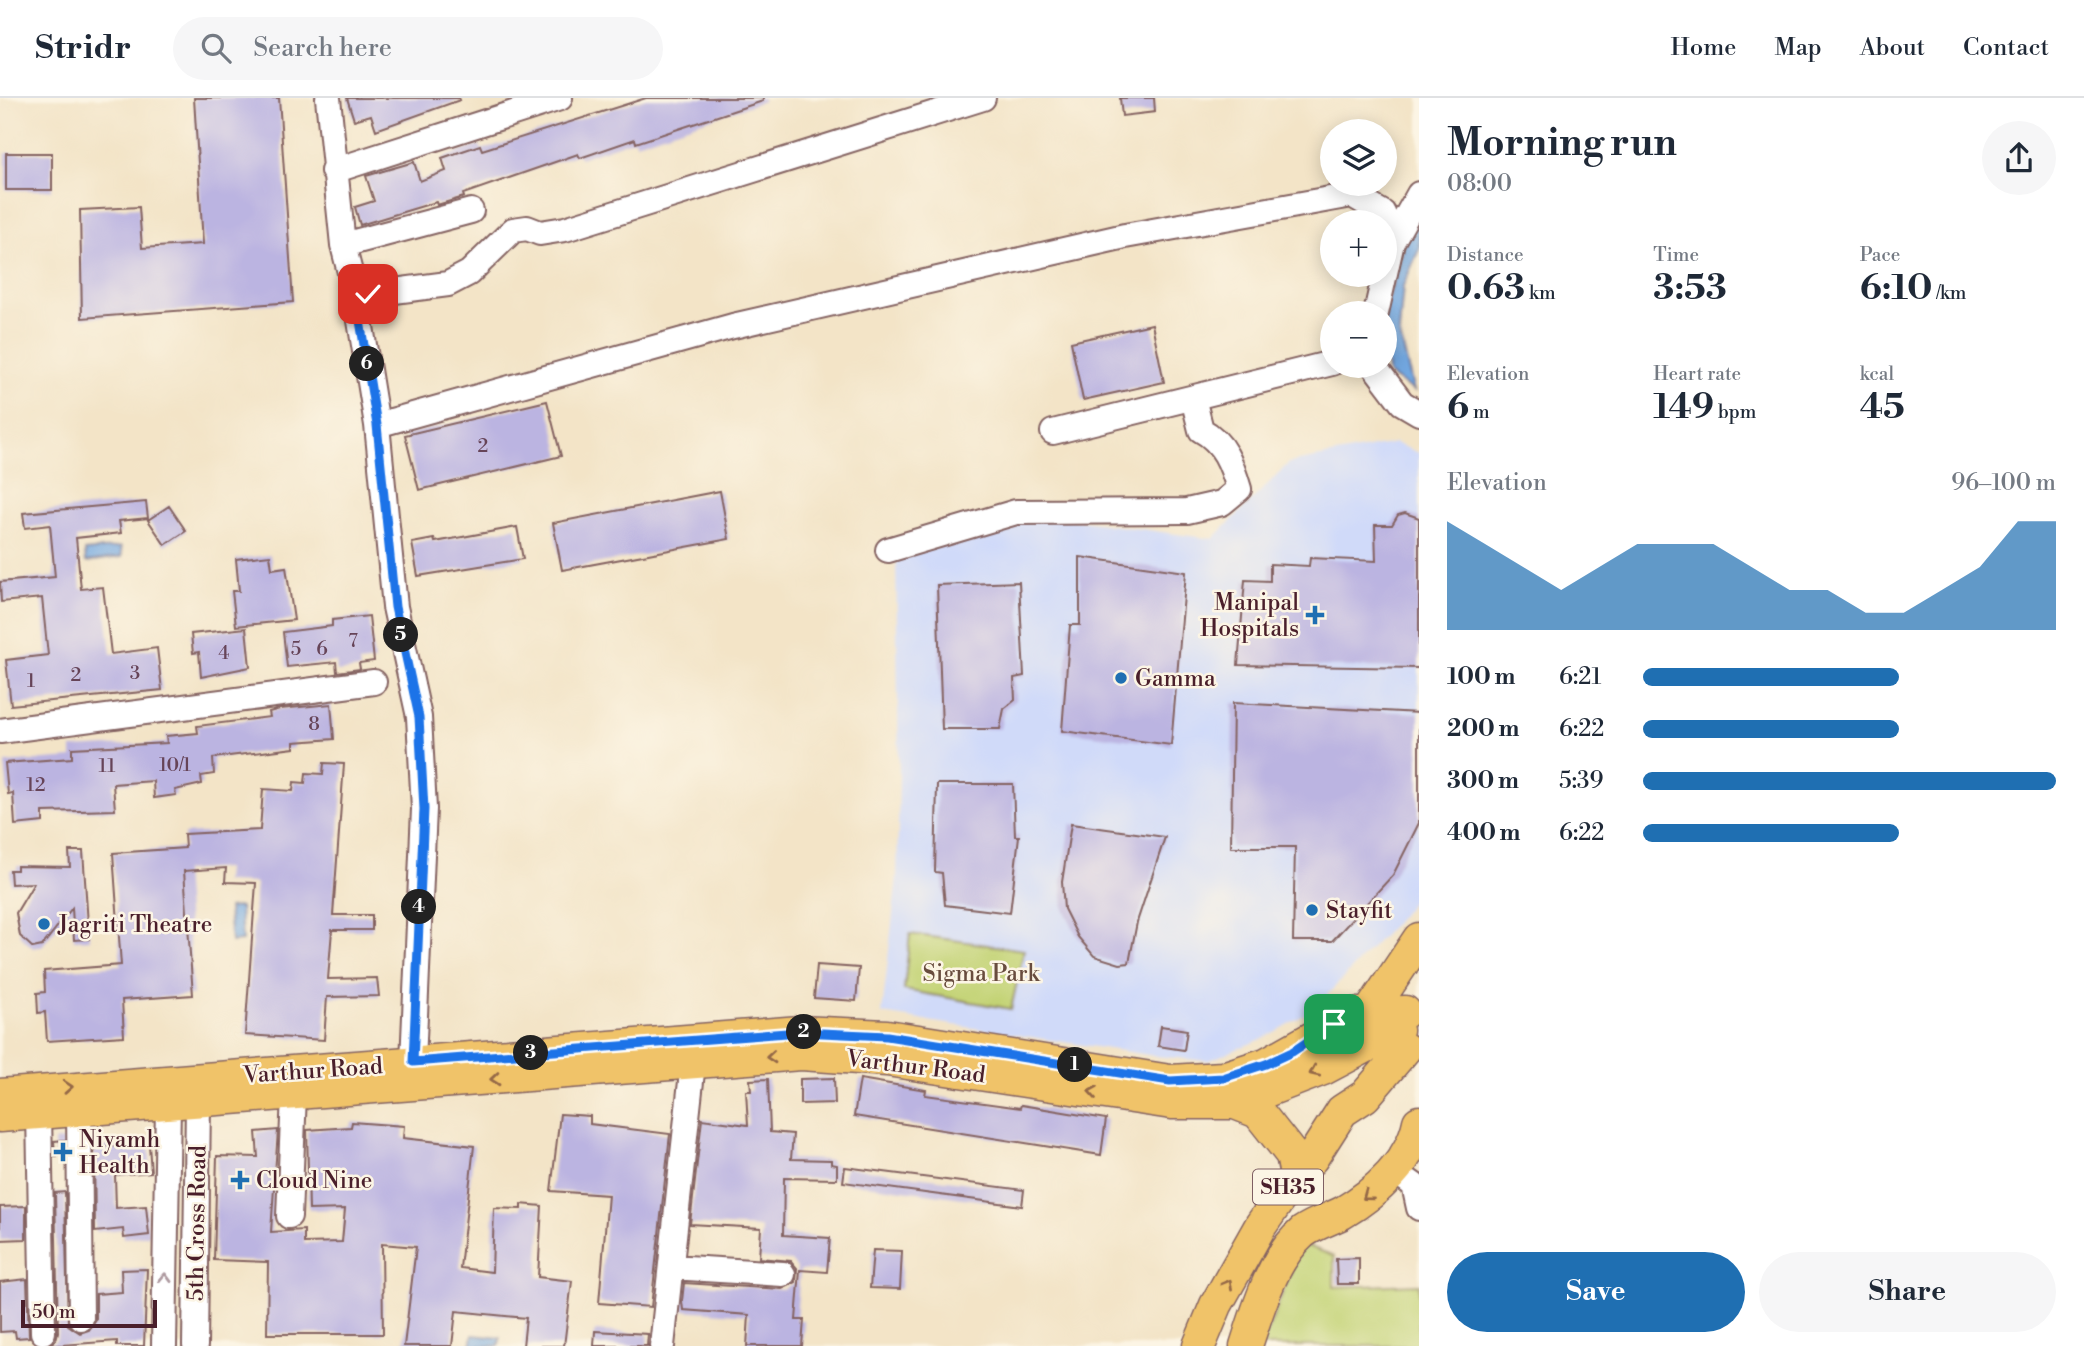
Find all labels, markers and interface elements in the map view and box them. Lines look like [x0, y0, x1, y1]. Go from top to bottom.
search box [173, 17, 663, 80]
text: Stridr [35, 28, 131, 69]
icon: search [197, 29, 235, 67]
text: Search here [253, 32, 392, 64]
text: Home [1671, 33, 1736, 63]
text: Map [1774, 33, 1822, 63]
text: About [1860, 33, 1925, 63]
text: Contact [1963, 33, 2049, 63]
map controls [1320, 119, 1397, 378]
button: layers [1320, 119, 1397, 196]
text: Morning run [1447, 120, 1677, 167]
button: share [1982, 121, 2056, 195]
text: 08:00 [1447, 170, 1512, 198]
button: + [1320, 210, 1397, 287]
text: Distance [1447, 243, 1524, 267]
text: Time [1653, 243, 1699, 267]
text: Pace [1860, 243, 1900, 267]
pin [338, 264, 398, 324]
text: 0.63 [1447, 267, 1525, 310]
text: 3:53 [1653, 267, 1727, 310]
text: 6:10 [1860, 267, 1932, 310]
icon: check [349, 275, 387, 313]
text: km [1525, 281, 1556, 305]
text: /km [1932, 281, 1967, 305]
button: − [1320, 301, 1397, 378]
pin: 6 [350, 346, 384, 382]
text: 6 [361, 351, 372, 375]
text: Elevation [1447, 362, 1529, 386]
text: Heart rate [1653, 362, 1741, 386]
text: kcal [1860, 362, 1894, 386]
text: 6 [1447, 386, 1469, 429]
text: 149 [1653, 386, 1714, 429]
text: 45 [1860, 386, 1905, 429]
text: m [1469, 400, 1490, 424]
text: bpm [1714, 400, 1756, 424]
house number: 2 [478, 434, 488, 458]
text: Elevation [1447, 469, 1547, 497]
text: 96–100 m [1951, 469, 2056, 497]
place label: Manipal Hospitals [1200, 589, 1299, 643]
marker: Manipal Hospitals [1305, 605, 1325, 625]
pin: 5 [384, 618, 418, 652]
text: 5 [395, 622, 406, 646]
house number: 7 [348, 629, 358, 653]
house number: 5 [291, 637, 301, 661]
house number: 6 [316, 637, 328, 661]
house number: 4 [218, 641, 230, 665]
house number: 3 [130, 661, 140, 685]
house number: 2 [71, 663, 81, 687]
text: 100 m [1447, 663, 1515, 691]
text: 6:21 [1559, 663, 1601, 691]
place label: Gamma [1135, 665, 1216, 693]
house number: 1 [27, 669, 35, 693]
marker: Gamma [1113, 670, 1129, 686]
house number: 8 [308, 712, 320, 736]
text: 200 m [1447, 715, 1519, 743]
text: 6:22 [1559, 715, 1604, 743]
house number: 10/1 [159, 753, 191, 777]
house number: 11 [99, 754, 116, 778]
text: 300 m [1447, 767, 1519, 795]
text: 5:39 [1559, 767, 1604, 795]
house number: 12 [26, 773, 46, 797]
text: 400 m [1447, 819, 1520, 847]
text: 6:22 [1559, 819, 1604, 847]
pin: 4 [402, 890, 436, 924]
text: 4 [412, 894, 425, 918]
place label: Stayfit [1326, 897, 1392, 925]
marker: Stayfit [1304, 902, 1320, 918]
place label: Jagriti Theatre [57, 911, 212, 939]
marker: Jagriti Theatre [36, 916, 52, 932]
park label: Sigma Park [922, 960, 1041, 988]
pin [1304, 994, 1364, 1054]
icon: arrive [1315, 1005, 1353, 1043]
pin: 2 [786, 1014, 822, 1049]
text: 2 [798, 1019, 809, 1043]
pin: 3 [514, 1035, 548, 1070]
text: 3 [525, 1040, 536, 1064]
street label: Varthur Road [844, 1044, 987, 1089]
pin: 1 [1058, 1048, 1092, 1082]
one-way arrow [765, 1049, 776, 1064]
street label: Varthur Road [241, 1052, 384, 1090]
text: 1 [1070, 1052, 1079, 1076]
one-way arrow [1309, 1064, 1321, 1078]
one-way arrow [489, 1071, 500, 1086]
one-way arrow [63, 1080, 74, 1095]
one-way arrow [1087, 1085, 1099, 1100]
place label: Niyamh Health [79, 1126, 161, 1180]
marker: Niyamh Health [53, 1142, 73, 1162]
street label: 5th Cross Road [182, 1145, 212, 1301]
place label: Cloud Nine [256, 1167, 372, 1195]
marker: Cloud Nine [230, 1170, 250, 1190]
road number: SH35 [1253, 1170, 1323, 1204]
one-way arrow [1363, 1188, 1375, 1200]
button: Save [1447, 1252, 1745, 1332]
button: Share [1759, 1252, 2056, 1332]
one-way arrow [157, 1272, 173, 1283]
one-way arrow [1219, 1279, 1232, 1292]
scale bar [21, 1297, 158, 1329]
text: 50 m [32, 1300, 76, 1324]

